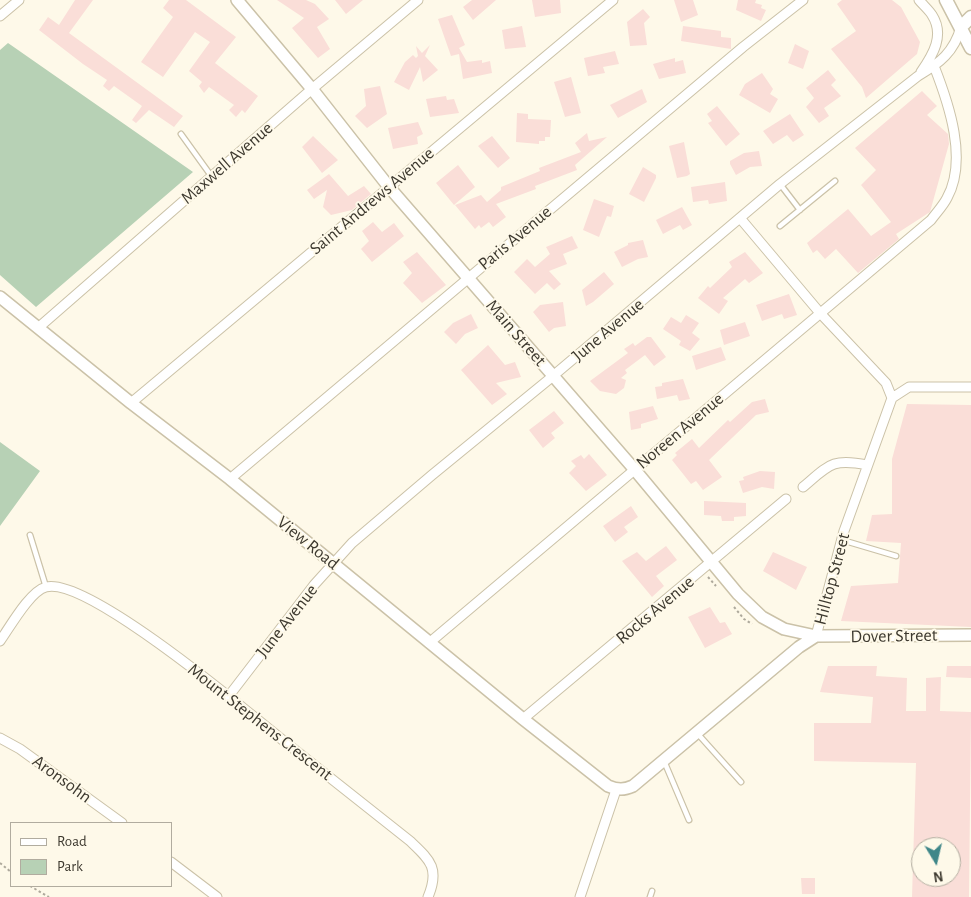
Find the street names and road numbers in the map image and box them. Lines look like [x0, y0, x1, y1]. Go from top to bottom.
street label: Maxwell Avenue [177, 117, 277, 209]
street label: Saint Andrews Avenue [305, 143, 439, 259]
street label: Paris Avenue [474, 201, 556, 275]
street label: June Avenue [568, 294, 648, 366]
street label: Main Street [481, 295, 551, 371]
street label: Noreen Avenue [632, 388, 728, 474]
street label: View Road [273, 511, 343, 575]
street label: Hilltop Street [809, 531, 855, 627]
street label: Rocks Avenue [612, 571, 698, 649]
street label: June Avenue [252, 580, 322, 662]
street label: Dover Street [850, 624, 938, 648]
street label: Mount Stephens Crescent [183, 659, 337, 785]
street label: Aronsohn [28, 750, 96, 808]

